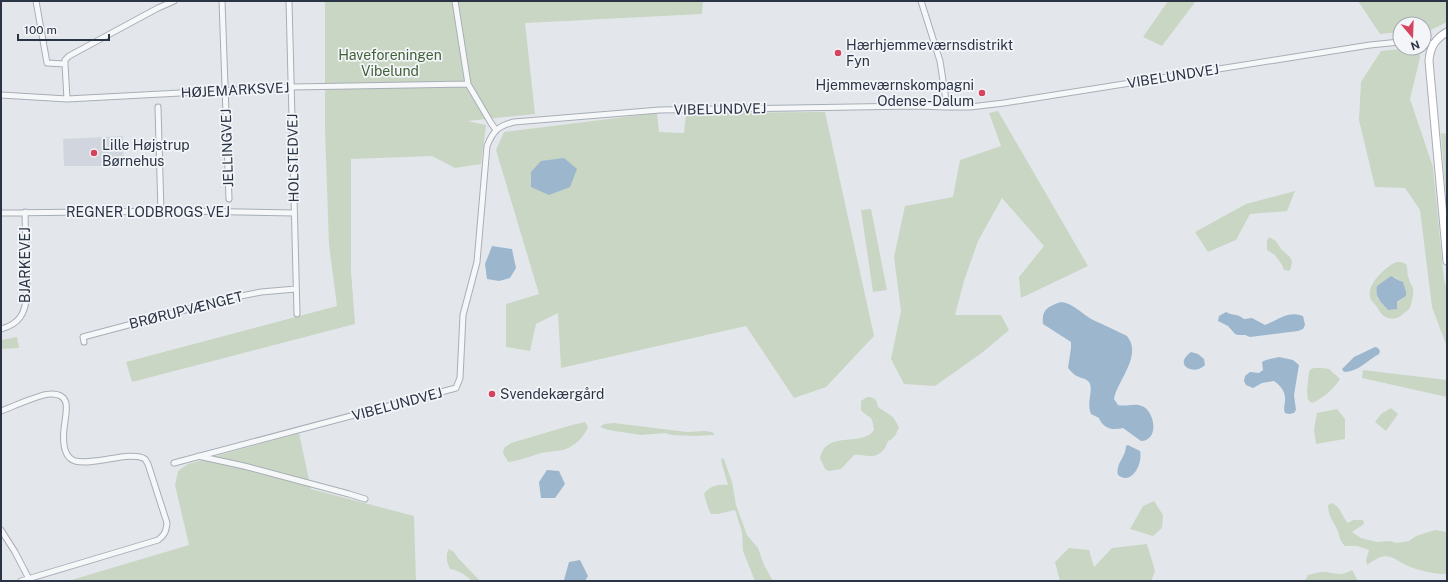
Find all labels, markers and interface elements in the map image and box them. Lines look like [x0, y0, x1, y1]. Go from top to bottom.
scale bar [18, 16, 109, 42]
north arrow [1392, 16, 1432, 56]
text: 100 m [24, 23, 57, 37]
place label: Hærhjemmeværnsdistrikt Fyn [846, 37, 1013, 69]
text: N [1409, 38, 1421, 53]
park label: Haveforeningen Vibelund [338, 47, 442, 79]
marker: Hærhjemmeværnsdistrikt Fyn [833, 48, 843, 58]
street label: VIBELUNDVEJ [1126, 61, 1220, 91]
place label: Hjemmeværnskompagni Odense-Dalum [816, 77, 974, 109]
street label: HØJEMARKSVEJ [180, 79, 290, 101]
marker: Hjemmeværnskompagni Odense-Dalum [977, 88, 987, 98]
street label: VIBELUNDVEJ [673, 100, 767, 118]
street label: JELLINGVEJ [218, 109, 236, 187]
street label: HOLSTEDVEJ [284, 114, 302, 202]
place label: Lille Højstrup Børnehus [102, 137, 190, 169]
marker: Lille Højstrup Børnehus [89, 148, 99, 158]
street label: REGNER LODBROGS VEJ [66, 204, 230, 220]
street label: BJARKEVEJ [17, 227, 33, 303]
street label: BRØRUPVÆNGET [127, 288, 245, 332]
street label: VIBELUNDVEJ [350, 384, 444, 424]
place label: Svendekærgård [500, 386, 604, 402]
marker: Svendekærgård [487, 389, 497, 399]

